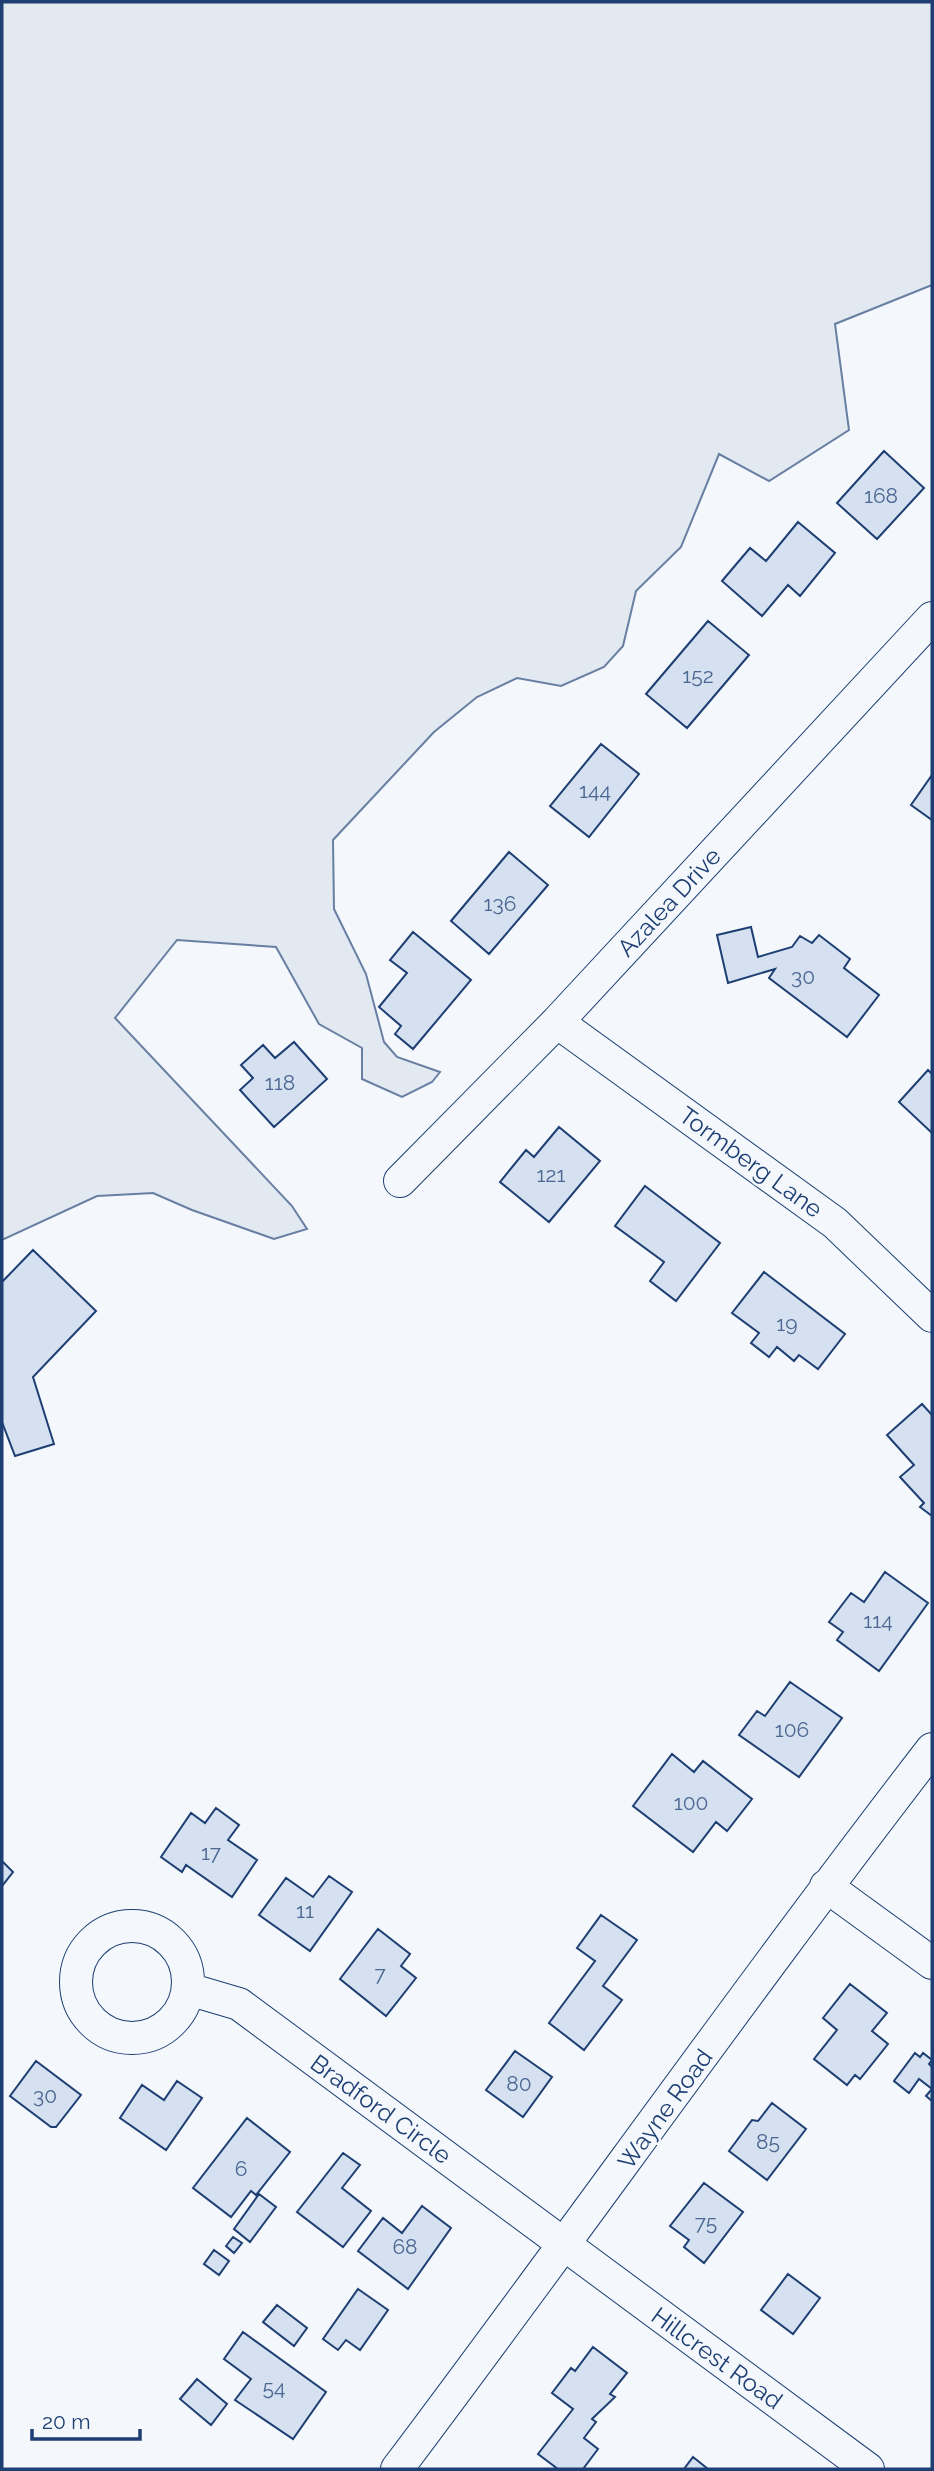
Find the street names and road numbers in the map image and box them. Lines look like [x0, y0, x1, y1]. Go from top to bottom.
street label: Azalea Drive [611, 842, 727, 962]
street label: Tormberg Lane [674, 1100, 828, 1224]
street label: Wayne Road [612, 2043, 718, 2175]
street label: Bradford Circle [305, 2048, 457, 2170]
street label: Hillcrest Road [646, 2301, 788, 2415]

